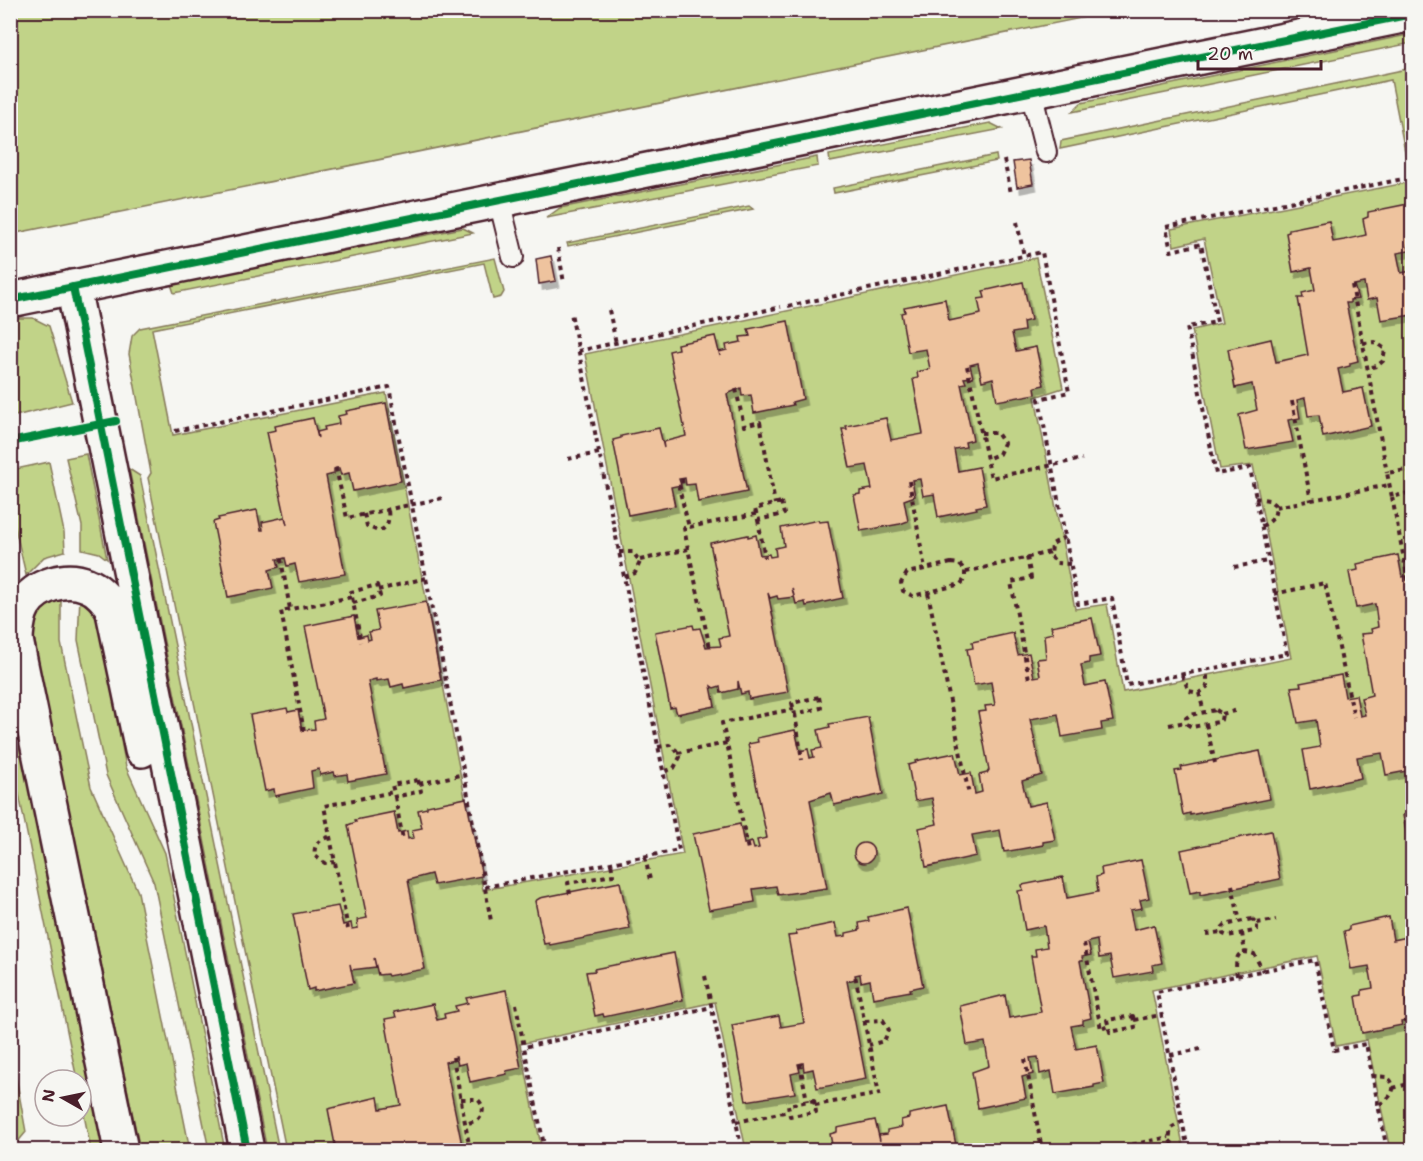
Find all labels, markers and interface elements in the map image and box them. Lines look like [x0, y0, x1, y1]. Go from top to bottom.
scale bar [1198, 33, 1321, 71]
text: 20 m [1207, 42, 1253, 66]
north arrow [33, 1068, 93, 1128]
text: N [37, 1088, 60, 1104]

